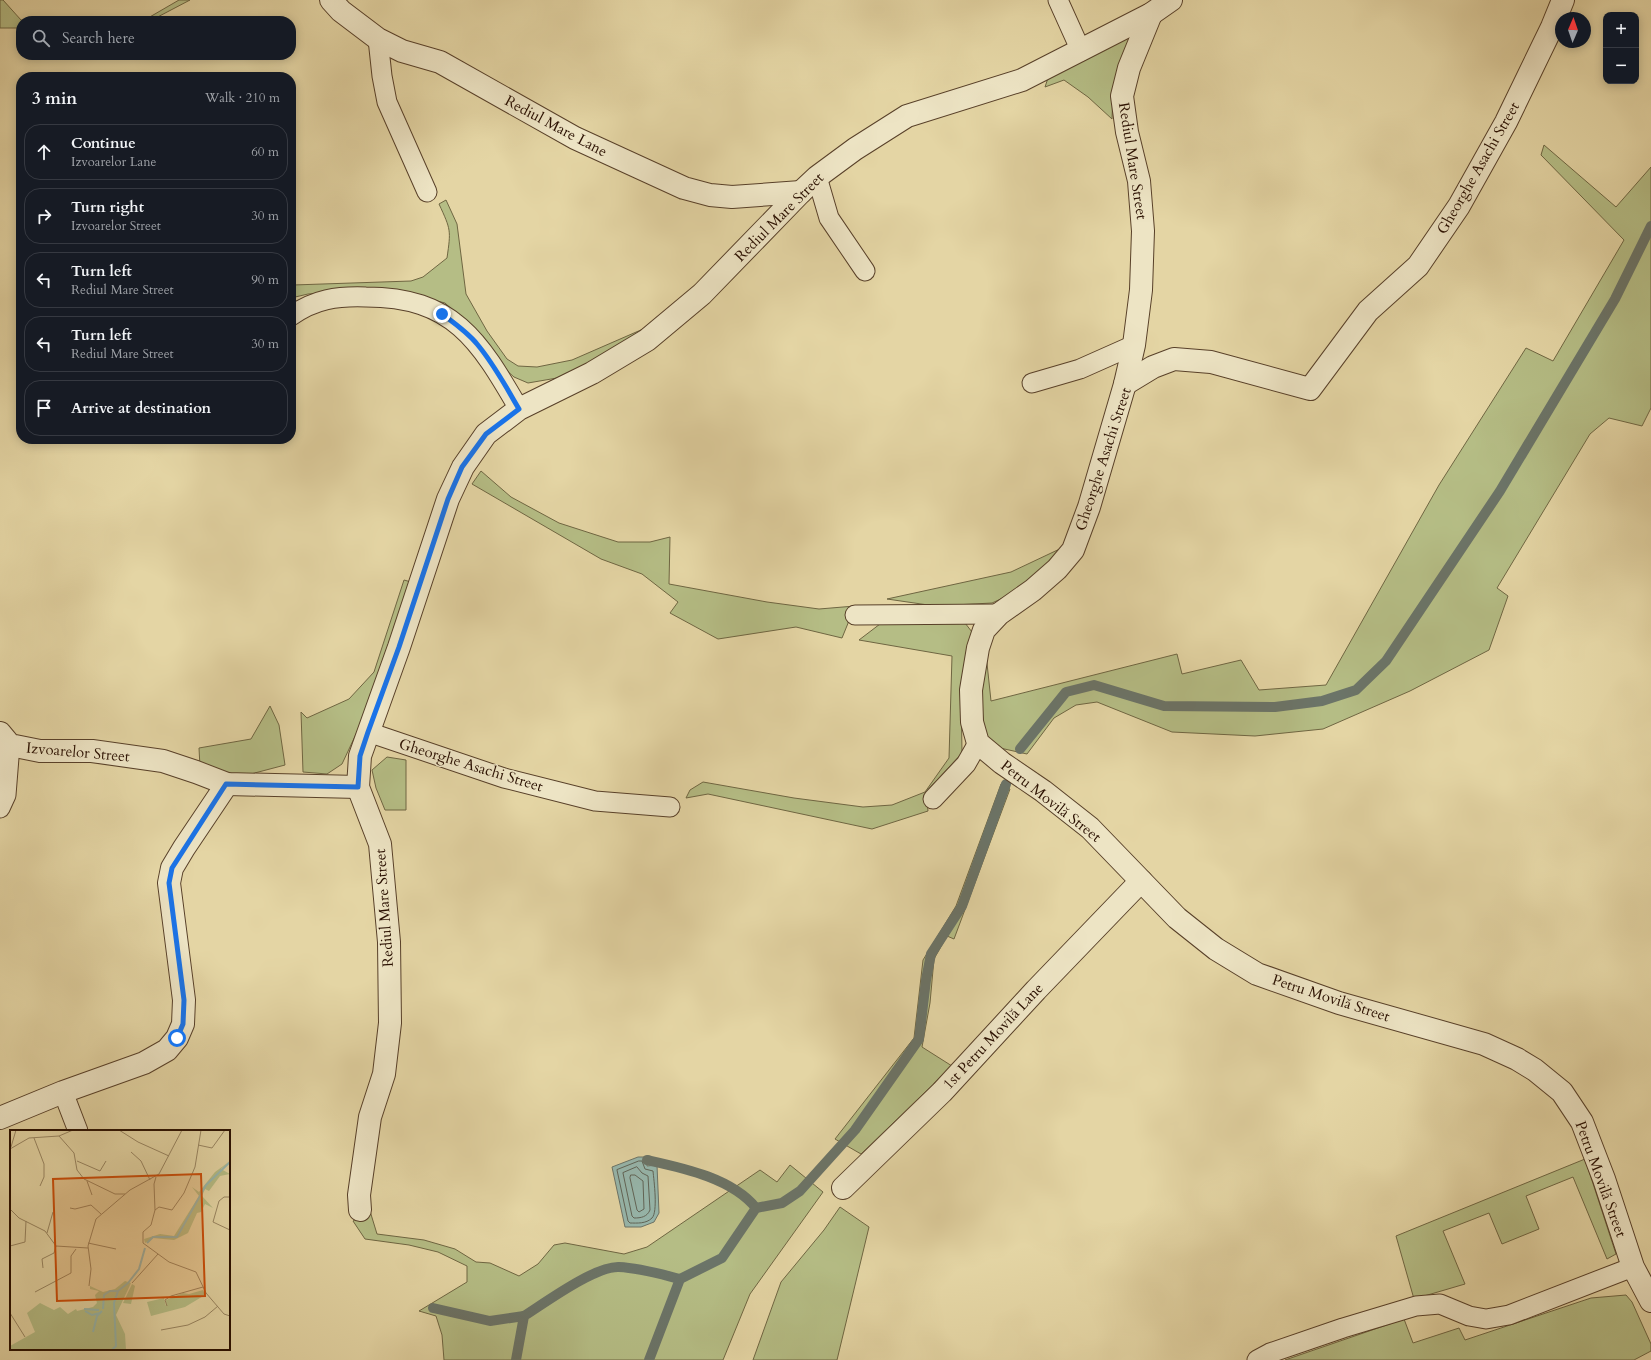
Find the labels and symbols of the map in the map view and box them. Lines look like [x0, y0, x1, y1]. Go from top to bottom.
north arrow [1555, 12, 1591, 48]
street label: Rediul Mare Lane [501, 91, 611, 162]
street label: Gheorghe Asachi Street [1432, 98, 1524, 238]
street label: Rediul Mare Street [1114, 101, 1152, 221]
street label: Rediul Mare Street [730, 168, 828, 266]
route end [433, 305, 451, 323]
street label: Gheorghe Asachi Street [1070, 385, 1136, 533]
street label: Gheorghe Asachi Street [397, 734, 546, 797]
street label: Izvoarelor Street [25, 738, 131, 767]
street label: Petru Movilă Street [997, 755, 1106, 847]
street label: Rediul Mare Street [370, 848, 398, 968]
street label: Petru Movilă Street [1270, 970, 1393, 1027]
street label: 1st Petru Movilă Lane [938, 978, 1048, 1094]
route start [168, 1029, 186, 1047]
street label: Petru Movilă Street [1571, 1118, 1631, 1240]
inset map [10, 1130, 230, 1350]

